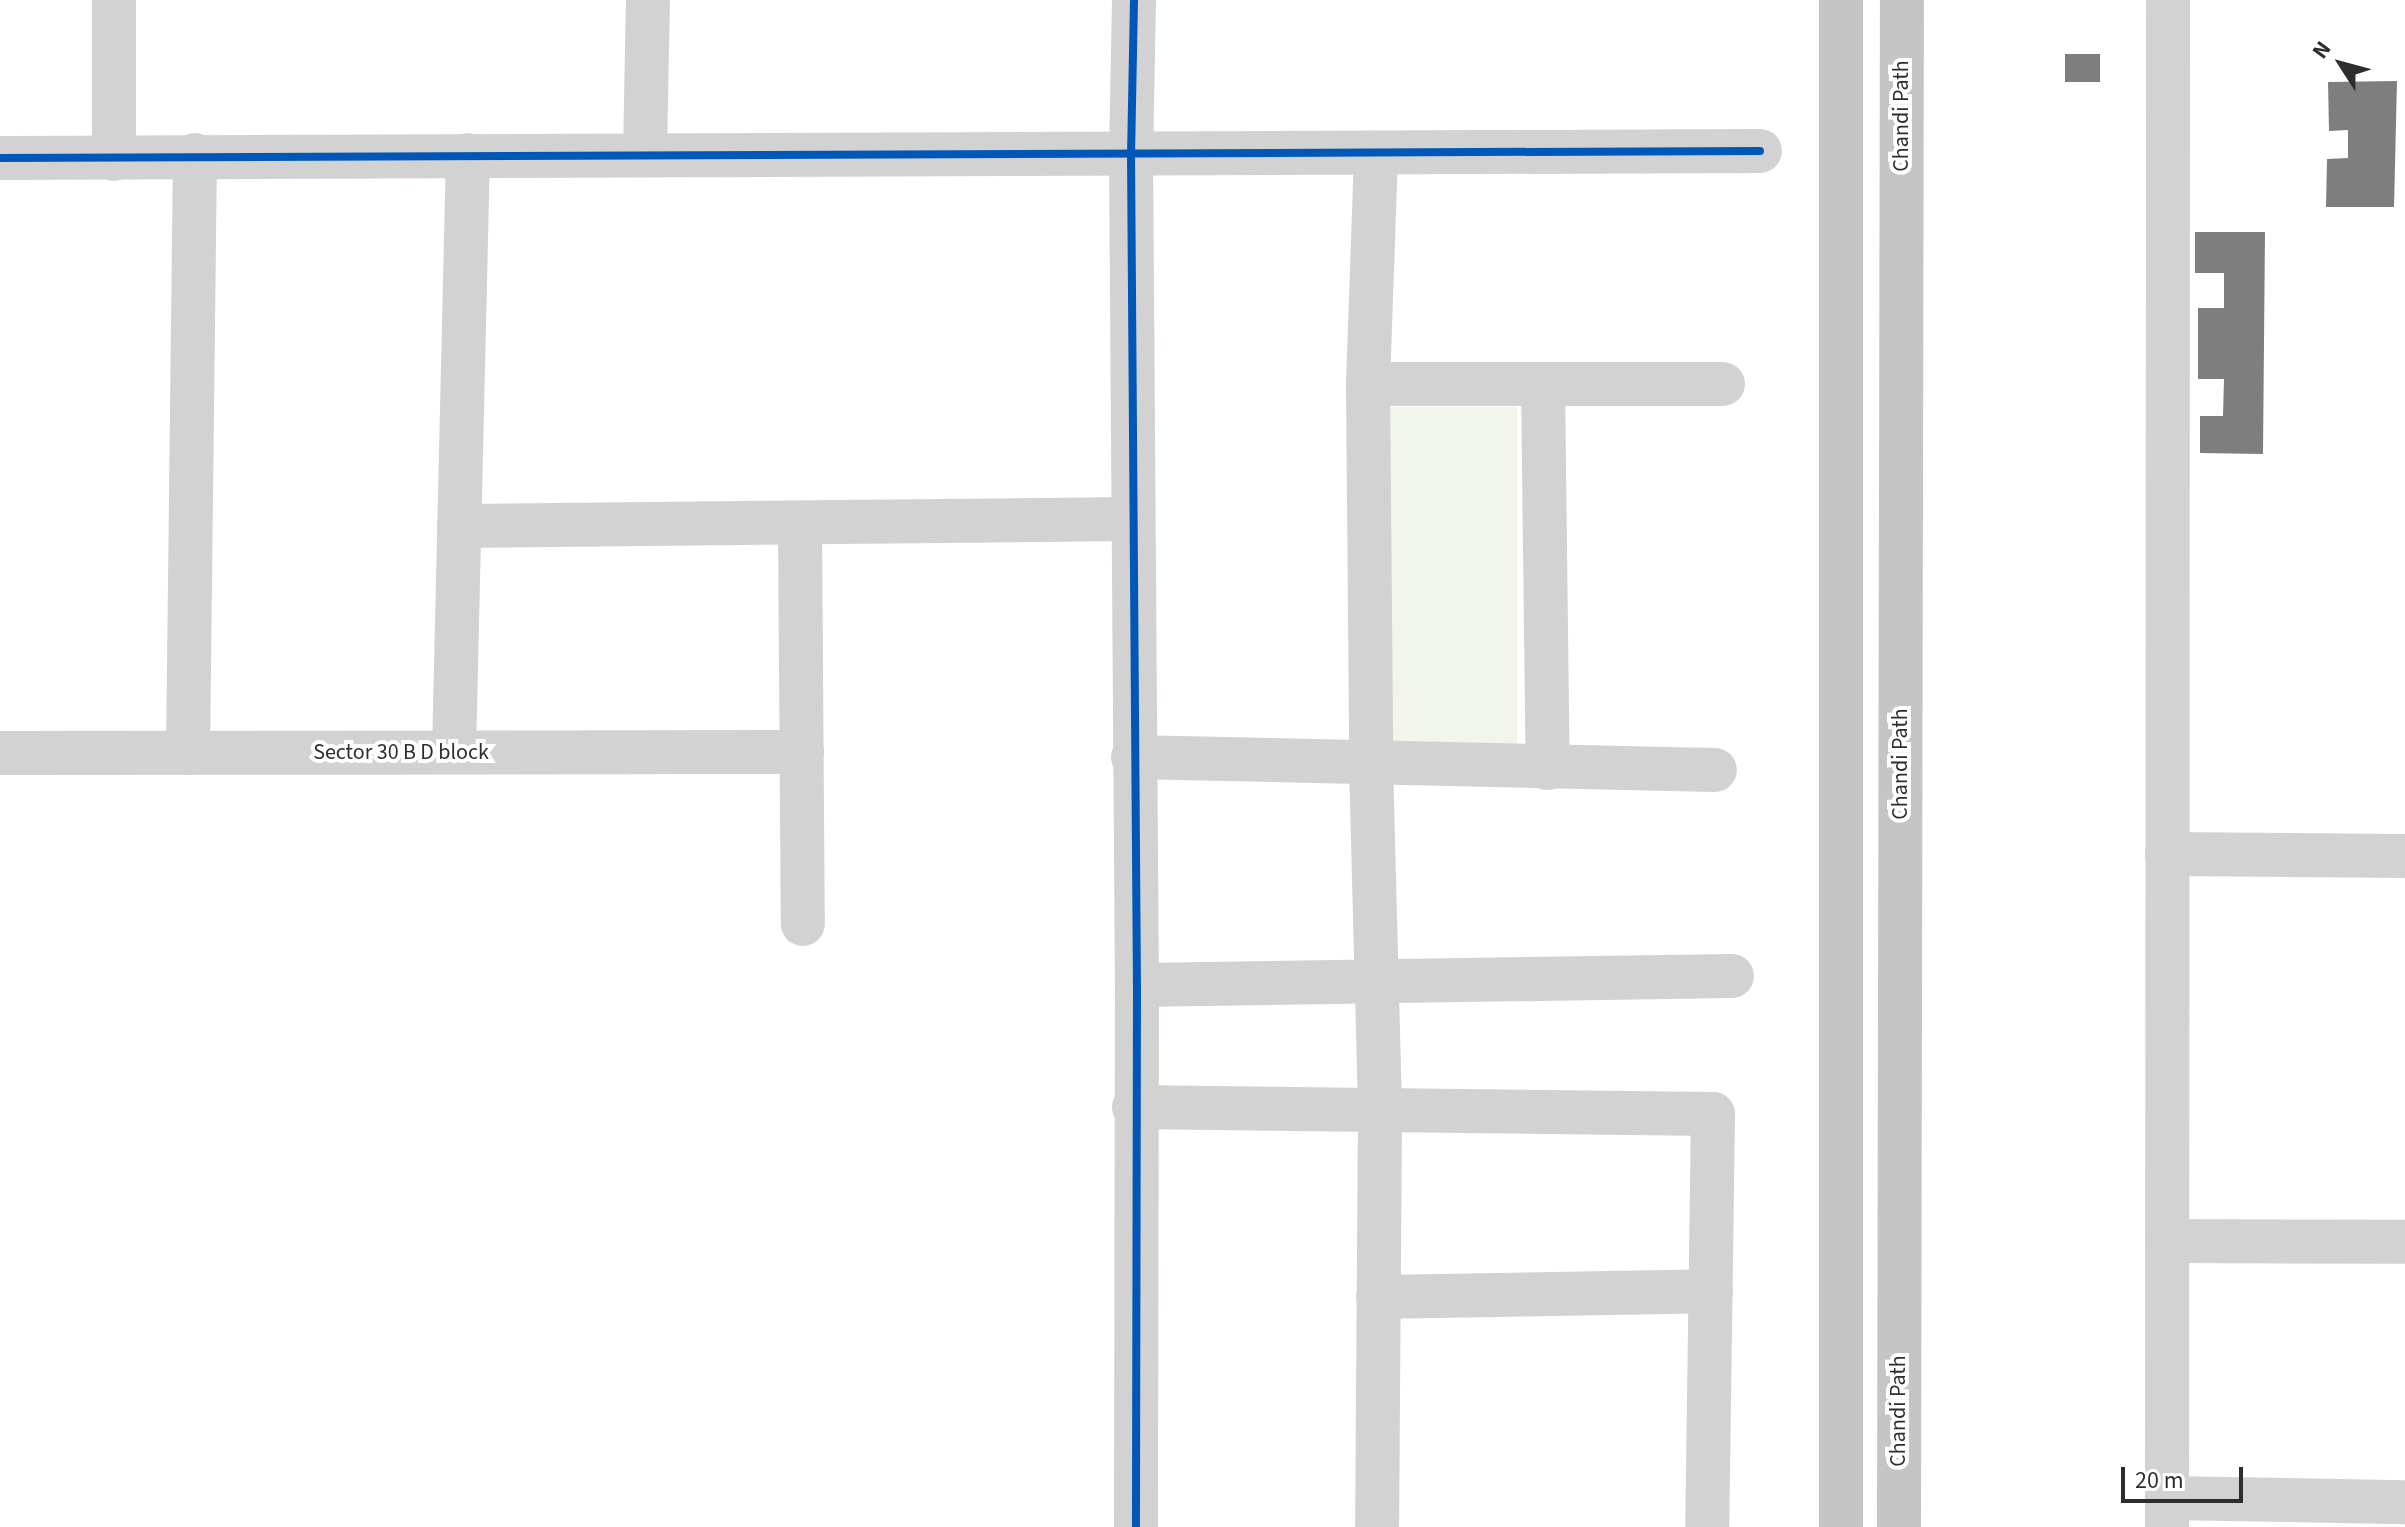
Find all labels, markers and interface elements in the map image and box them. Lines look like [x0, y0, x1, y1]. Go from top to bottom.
north arrow [2301, 24, 2381, 104]
text: N [2304, 35, 2339, 65]
street label: Chandi Path [1889, 60, 1915, 172]
street label: Chandi Path [1888, 708, 1914, 820]
street label: Sector 30 B D block [313, 740, 489, 766]
street label: Chandi Path [1886, 1355, 1912, 1467]
scale bar [2125, 1451, 2247, 1501]
text: 20 m [2135, 1463, 2184, 1498]

